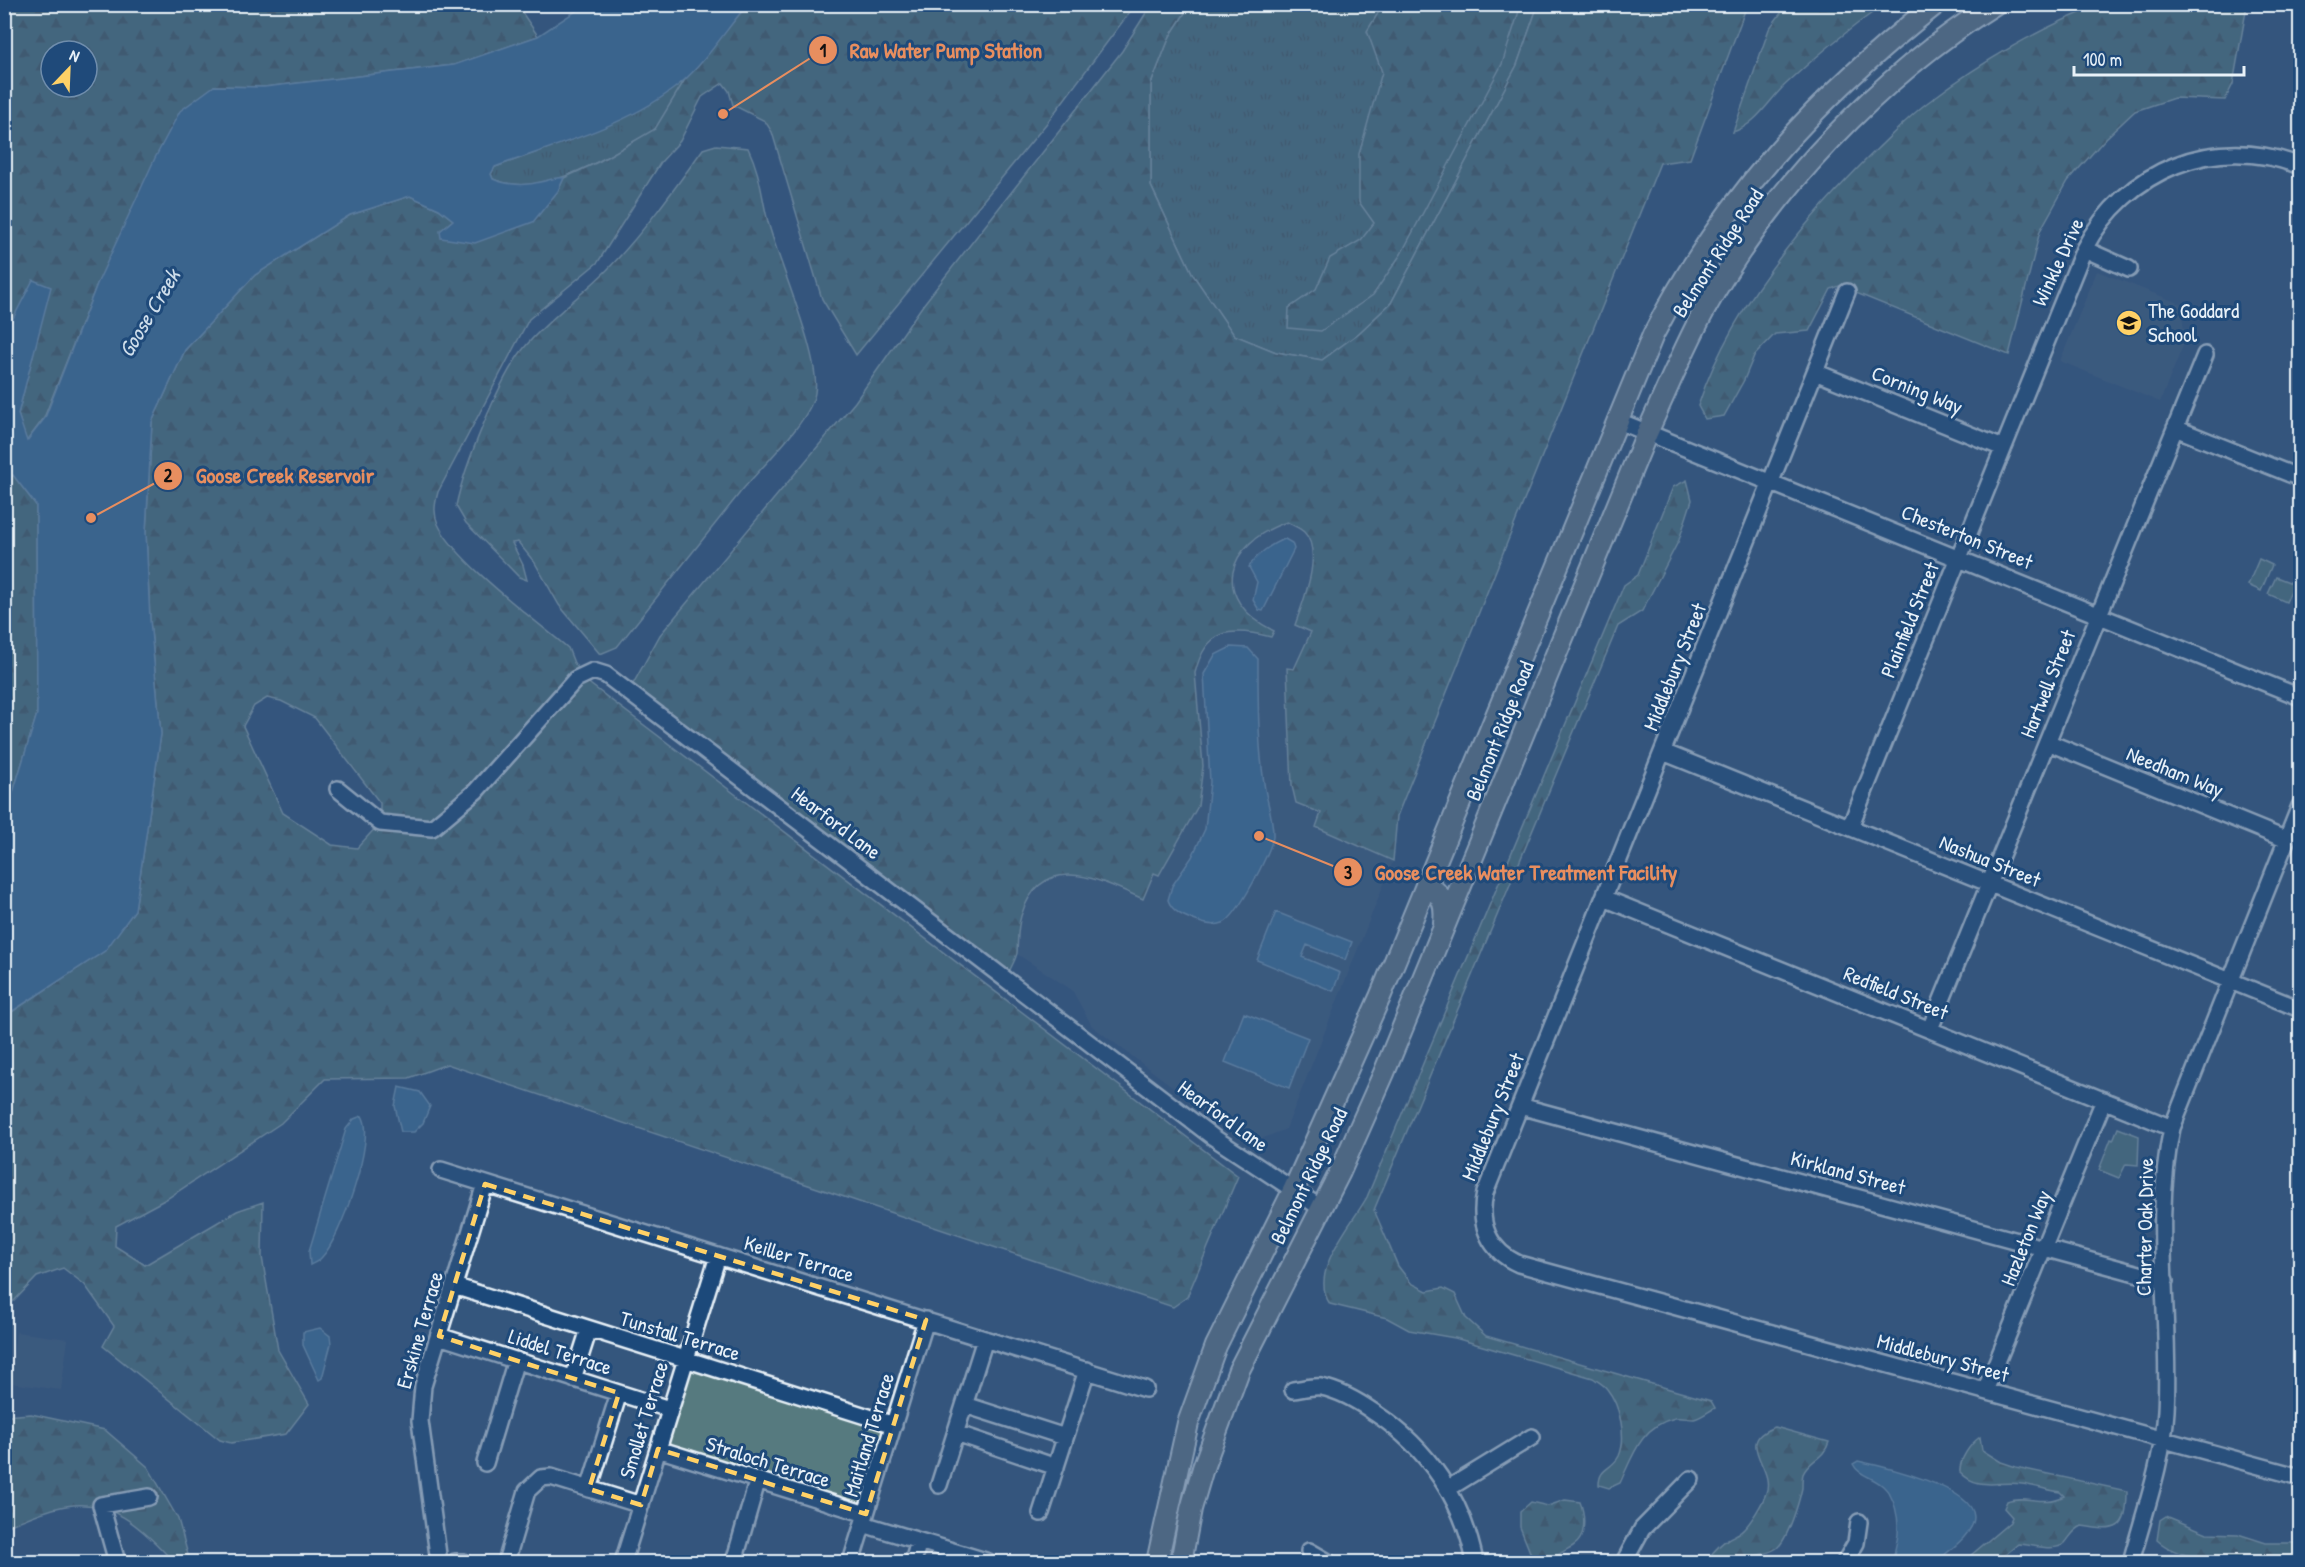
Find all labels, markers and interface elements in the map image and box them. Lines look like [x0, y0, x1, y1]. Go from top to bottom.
callout: Raw Water Pump Station [808, 30, 1055, 70]
text: Raw Water Pump Station [850, 35, 1042, 66]
text: 1 [820, 38, 827, 63]
north arrow [39, 39, 99, 99]
scale bar [2074, 39, 2244, 77]
text: N [67, 43, 84, 67]
text: 100 m [2083, 47, 2122, 72]
street label: Belmont Ridge Road [1665, 183, 1770, 323]
street label: Winkle Drive [2025, 213, 2091, 311]
water label: Goose Creek [111, 262, 188, 363]
place label: The Goddard School [2148, 296, 2239, 349]
school or university icon: The Goddard School [2114, 308, 2144, 338]
street label: Corning Way [1867, 358, 1967, 421]
callout: Goose Creek Reservoir [153, 456, 386, 496]
text: Goose Creek Reservoir [196, 460, 375, 490]
text: 2 [164, 463, 173, 488]
street label: Chesterton Street [1897, 497, 2038, 576]
street label: Plainfield Street [1873, 557, 1946, 682]
street label: Middlebury Street [1636, 598, 1714, 735]
street label: Hartwell Street [2013, 625, 2083, 742]
street label: Belmont Ridge Road [1458, 657, 1541, 805]
street label: Needham Way [2122, 739, 2228, 804]
street label: Hearford Lane [785, 779, 887, 866]
street label: Nashua Street [1935, 827, 2046, 894]
callout: Goose Creek Water Treatment Facility [1333, 852, 1690, 892]
text: Goose Creek Water Treatment Facility [1375, 857, 1678, 888]
text: 3 [1344, 860, 1352, 885]
street label: Redfield Street [1840, 958, 1953, 1027]
street label: Middlebury Street [1454, 1048, 1532, 1185]
street label: Hearford Lane [1172, 1073, 1274, 1158]
street label: Belmont Ridge Road [1263, 1103, 1354, 1249]
street label: Kirkland Street [1788, 1143, 1909, 1202]
street label: Charter Oak Drive [2129, 1158, 2160, 1296]
street label: Hazleton Way [1993, 1185, 2058, 1290]
street label: Keiller Terrace [741, 1228, 858, 1289]
street label: Erskine Terrace [389, 1268, 450, 1392]
street label: Tunstall Terrace [616, 1303, 744, 1368]
street label: Liddel Terrace [505, 1321, 615, 1382]
street label: Middlebury Street [1874, 1326, 2013, 1389]
street label: Smollet Terrace [612, 1358, 675, 1482]
street label: Maitland Terrace [836, 1369, 901, 1500]
street label: Straloch Terrace [703, 1429, 834, 1494]

